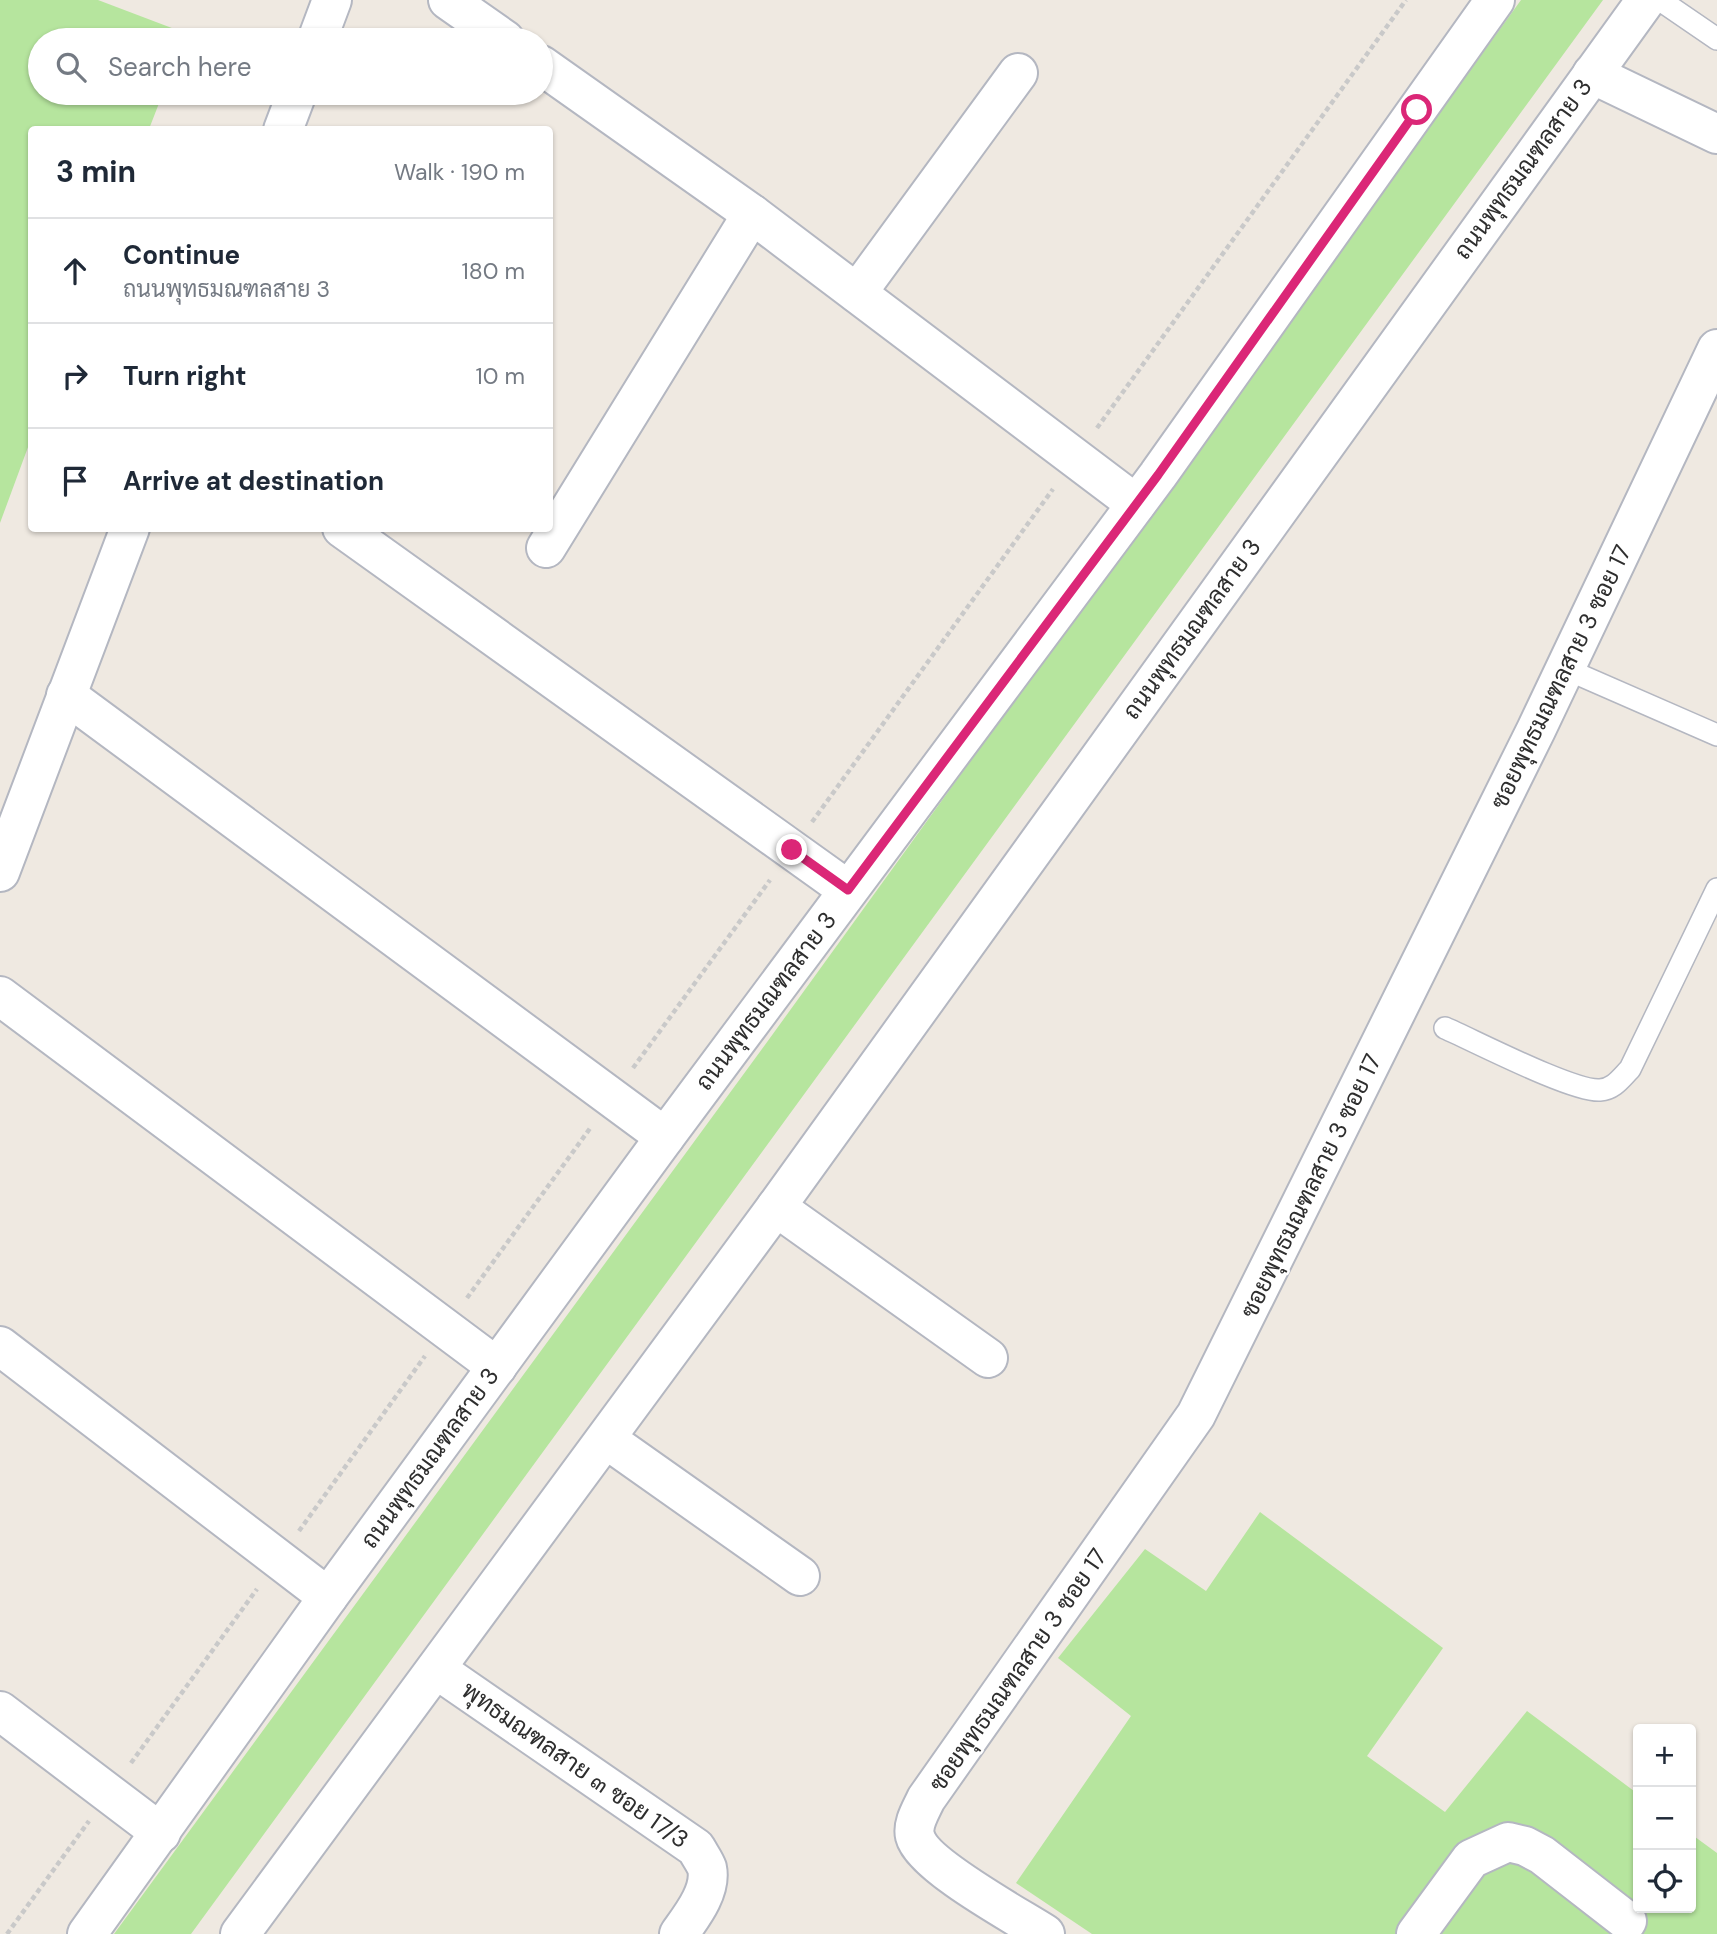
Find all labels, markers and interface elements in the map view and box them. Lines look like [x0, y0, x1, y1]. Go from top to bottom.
search box [28, 28, 553, 105]
icon: search [52, 48, 90, 86]
text: Search here [108, 50, 251, 84]
street label: ถนนพุทธมณฑลสาย 3 [1447, 72, 1599, 266]
route start [1401, 94, 1432, 125]
text: 3 min [56, 152, 136, 191]
text: Walk · 190 m [394, 157, 525, 187]
text: Continue [123, 238, 240, 272]
icon: ahead [56, 252, 94, 290]
text: 180 m [461, 256, 525, 286]
text: ถนนพุทธมณฑลสาย 3 [123, 274, 330, 304]
icon: right [56, 357, 94, 395]
text: Turn right [123, 359, 247, 393]
text: 10 m [475, 361, 525, 391]
icon: arrive [56, 462, 94, 500]
text: Arrive at destination [123, 464, 384, 498]
street label: ถนนพุทธมณฑลสาย 3 [1116, 532, 1268, 726]
street label: ซอยพุทธมณฑลสาย 3 ซอย 17 [1483, 540, 1639, 814]
route end [776, 834, 807, 865]
street label: ถนนพุทธมณฑลสาย 3 [688, 905, 844, 1097]
street label: ซอยพุทธมณฑลสาย 3 ซอย 17 [1233, 1049, 1389, 1323]
street label: ถนนพุทธมณฑลสาย 3 [354, 1361, 506, 1555]
street label: ซอยพุทธมณฑลสาย 3 ซอย 17 [922, 1542, 1114, 1798]
street label: พุทธมณฑลสาย ๓ ซอย 17/3 [455, 1674, 695, 1856]
map controls [1633, 1724, 1696, 1913]
button: + [1633, 1724, 1696, 1787]
button: − [1633, 1787, 1696, 1850]
button: locate [1633, 1850, 1696, 1913]

